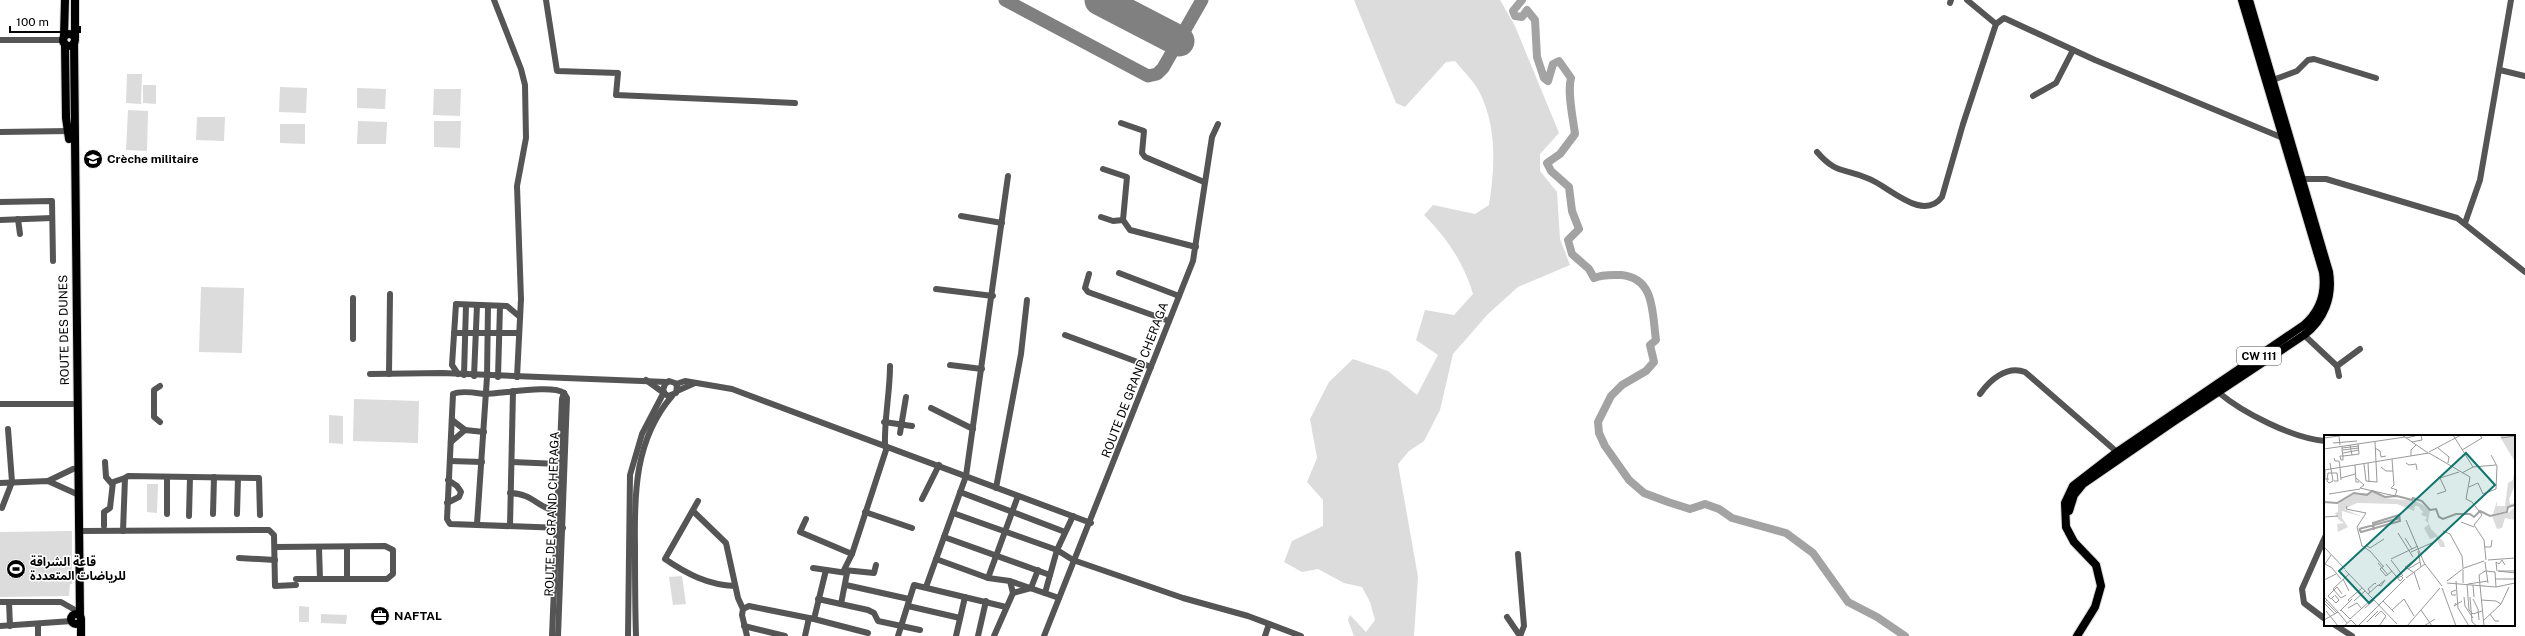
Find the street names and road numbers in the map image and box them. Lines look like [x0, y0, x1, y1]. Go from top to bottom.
street label: ROUTE DES DUNES [56, 275, 72, 385]
street label: ROUTE DE GRAND CHERAGA [1099, 300, 1171, 460]
road number: CW 111 [2237, 347, 2281, 365]
street label: ROUTE DE GRAND CHERAGA [542, 431, 562, 597]

